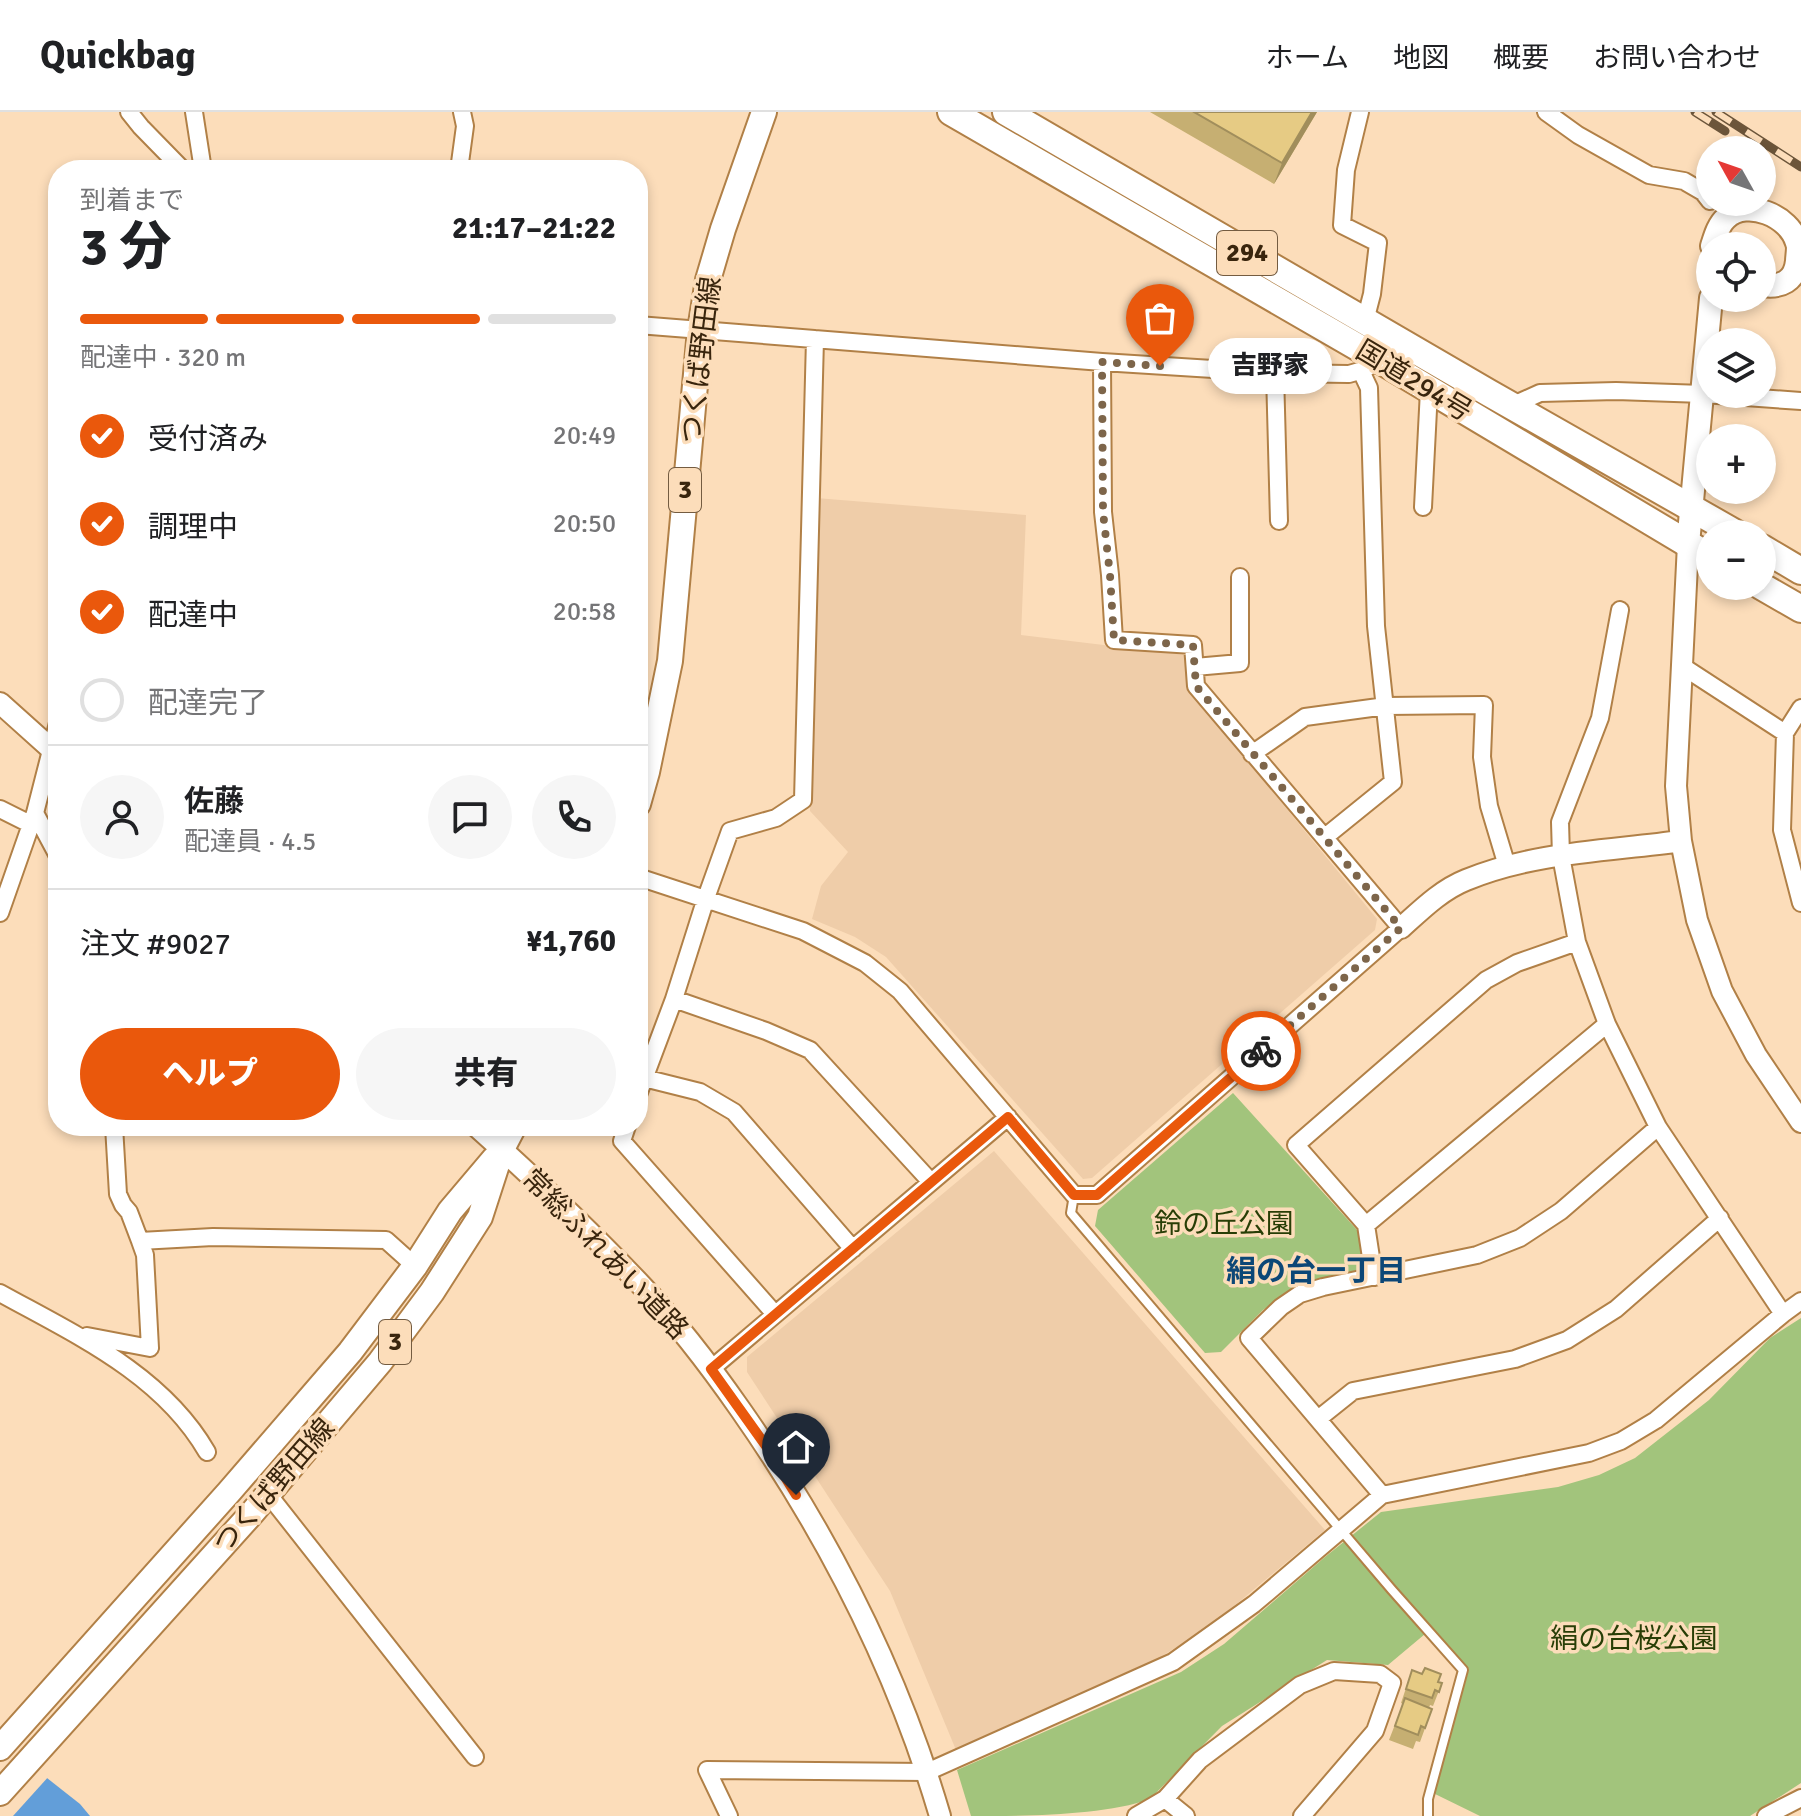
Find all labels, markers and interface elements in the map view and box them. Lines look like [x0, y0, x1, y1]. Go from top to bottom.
text: Quickbag [40, 32, 196, 79]
text: ホーム [1266, 41, 1349, 75]
text: 地図 [1393, 41, 1449, 75]
text: 概要 [1493, 41, 1549, 75]
text: お問い合わせ [1593, 41, 1761, 75]
north arrow [1696, 136, 1776, 216]
map controls [1696, 136, 1776, 600]
text: 到着まで [80, 185, 184, 217]
text: 21:17–21:22 [452, 210, 616, 247]
text: 3 分 [80, 215, 172, 279]
road number: 294 [1217, 231, 1277, 275]
button: locate [1696, 232, 1776, 312]
street label: つくば野田線 [674, 275, 728, 445]
pin [1126, 284, 1194, 366]
icon: bag [1138, 296, 1182, 340]
button: layers [1696, 328, 1776, 408]
street label: 国道294号 [1350, 333, 1478, 429]
callout: 吉野家 [1208, 338, 1332, 394]
text: 配達中 · 320 m [80, 342, 246, 374]
text: 吉野家 [1231, 350, 1309, 382]
icon: check [80, 414, 124, 458]
text: 20:49 [553, 420, 616, 452]
text: 受付済み [148, 421, 268, 458]
button: + [1696, 424, 1776, 504]
road number: 3 [669, 468, 701, 512]
icon: check [80, 502, 124, 546]
text: 20:50 [553, 508, 616, 540]
text: 調理中 [148, 509, 238, 546]
button: − [1696, 520, 1776, 600]
icon: check [80, 590, 124, 634]
text: 20:58 [553, 596, 616, 628]
text: 配達中 [148, 597, 238, 634]
text: 配達完了 [148, 685, 268, 722]
button: person [80, 775, 164, 859]
button: chat [428, 775, 512, 859]
button: phone [532, 775, 616, 859]
text: 佐藤 [184, 783, 244, 820]
text: 配達員 · 4.5 [184, 826, 316, 858]
text: ¥1,760 [526, 923, 616, 960]
text: 注文 #9027 [80, 926, 231, 963]
courier [1221, 1011, 1301, 1091]
button: ヘルプ [80, 1028, 340, 1120]
button: 共有 [356, 1028, 616, 1120]
icon: bike [1239, 1029, 1283, 1073]
street label: 常総ふれあい道路 [515, 1162, 695, 1346]
park label: 鈴の丘公園 [1154, 1207, 1294, 1241]
district label: 絹の台一丁目 [1226, 1253, 1406, 1290]
road number: 3 [379, 1320, 411, 1364]
street label: つくば野田線 [206, 1411, 342, 1561]
pin [762, 1413, 830, 1495]
icon: home [774, 1425, 818, 1469]
park label: 絹の台桜公園 [1550, 1622, 1718, 1656]

